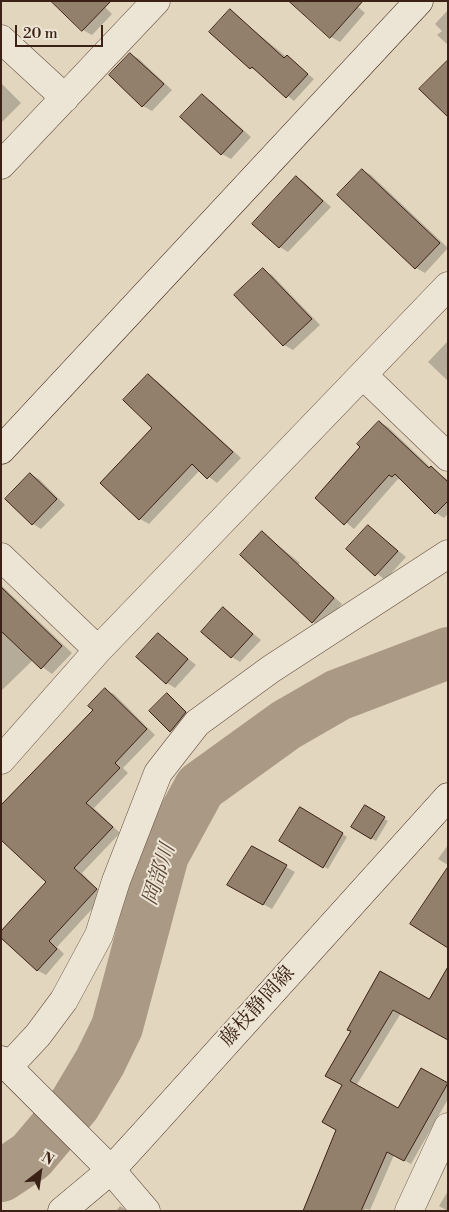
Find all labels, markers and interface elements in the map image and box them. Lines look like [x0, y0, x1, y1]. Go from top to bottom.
scale bar [18, 15, 105, 47]
text: 20 m [23, 24, 58, 43]
water label: 岡部川 [138, 841, 182, 909]
street label: 藤枝静岡線 [216, 962, 300, 1052]
north arrow [15, 1147, 65, 1197]
text: N [38, 1148, 57, 1170]

